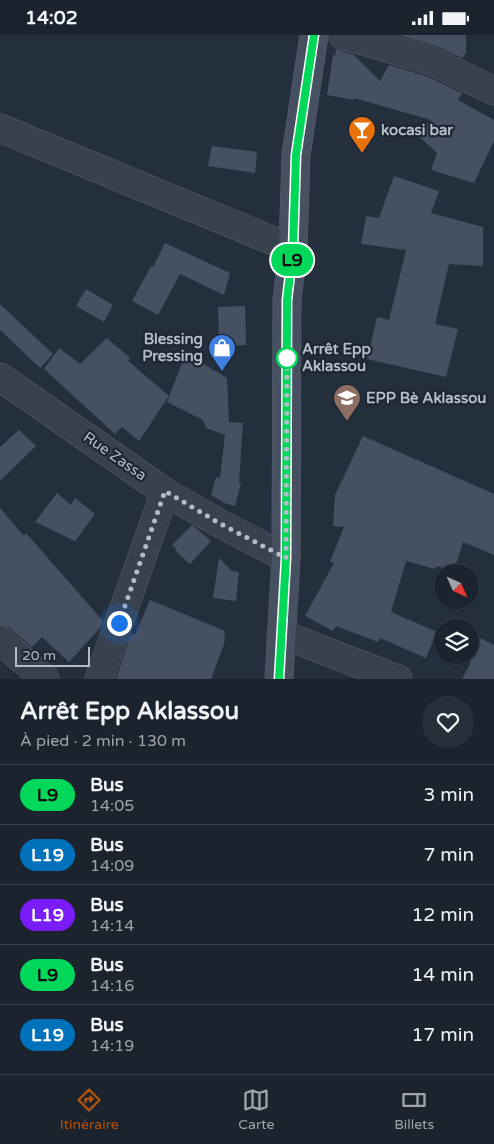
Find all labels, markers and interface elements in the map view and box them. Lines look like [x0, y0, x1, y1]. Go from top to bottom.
text: 14:02 [25, 7, 78, 29]
bar icon: kocasi bar [347, 115, 377, 154]
place label: kocasi bar [381, 121, 453, 139]
line badge: L9 [270, 244, 314, 276]
text: L9 [281, 249, 303, 271]
place label: Blessing Pressing [142, 330, 203, 366]
shop icon: Blessing Pressing [207, 333, 237, 372]
place label: Arrêt Epp Aklassou [302, 340, 371, 375]
marker: Arrêt Epp Aklassou [276, 347, 298, 369]
school or university icon: EPP Bè Aklassou [332, 383, 362, 422]
place label: EPP Bè Aklassou [366, 389, 486, 407]
street label: Rue Zassa [80, 428, 150, 484]
north arrow [434, 564, 479, 609]
map controls [434, 564, 479, 664]
your location [107, 611, 132, 636]
button: layers [434, 619, 479, 664]
scale bar [15, 644, 90, 667]
text: 20 m [22, 647, 56, 664]
button: heart [422, 696, 474, 748]
text: Arrêt Epp Aklassou [20, 697, 239, 726]
text: À pied · 2 min · 130 m [20, 731, 186, 751]
text: Bus [90, 774, 124, 796]
text: L9 [37, 784, 58, 806]
text: 3 min [423, 784, 474, 806]
text: 14:05 [90, 796, 134, 816]
text: Bus [90, 834, 124, 856]
text: L19 [31, 844, 64, 866]
text: 7 min [423, 844, 474, 866]
text: 14:09 [90, 856, 134, 876]
text: Bus [90, 894, 124, 916]
text: L19 [31, 904, 64, 926]
text: 12 min [411, 904, 474, 926]
text: 14:14 [90, 916, 134, 936]
text: Bus [90, 954, 124, 976]
text: L9 [37, 964, 58, 986]
text: 14 min [411, 964, 474, 986]
text: 14:16 [90, 976, 134, 996]
text: Bus [90, 1014, 124, 1036]
text: L19 [31, 1024, 64, 1046]
text: 17 min [411, 1024, 474, 1046]
text: 14:19 [90, 1036, 134, 1056]
tab: Itinéraire [60, 1086, 119, 1133]
tab: Carte [238, 1086, 275, 1133]
tab: Billets [394, 1086, 434, 1133]

